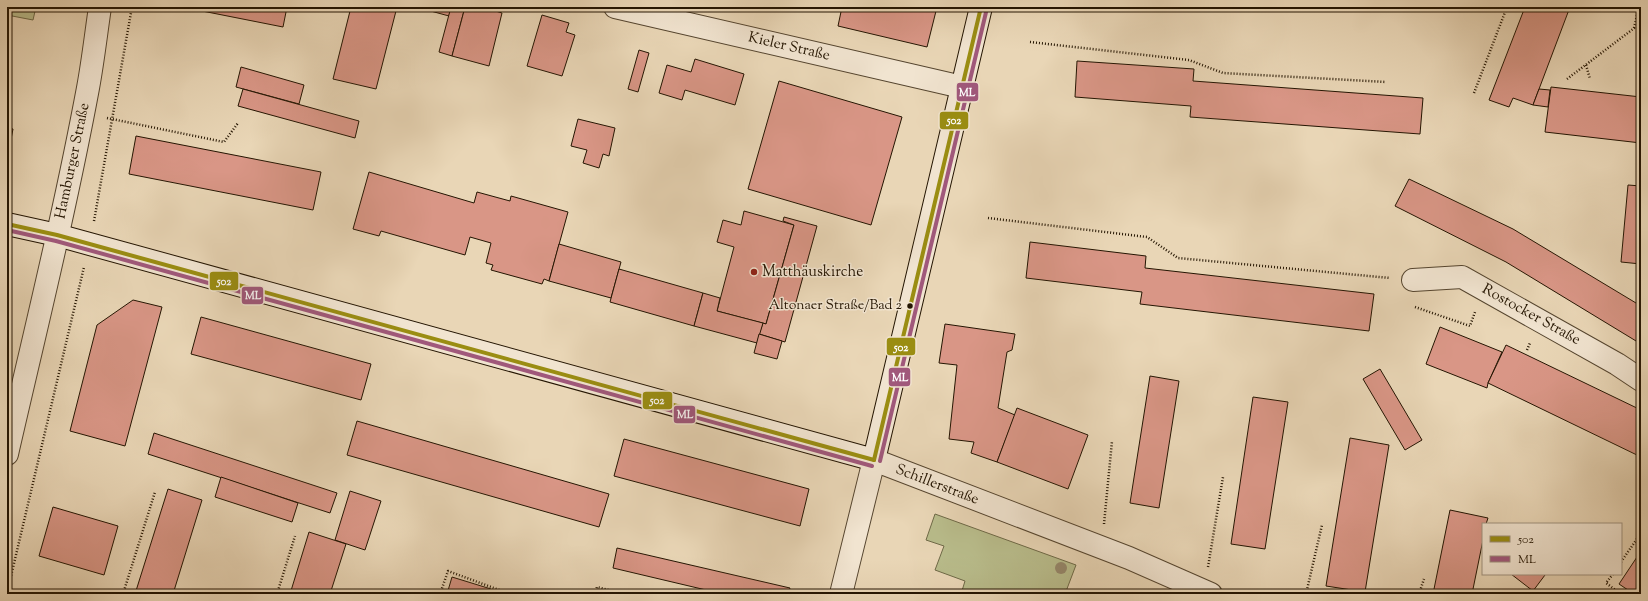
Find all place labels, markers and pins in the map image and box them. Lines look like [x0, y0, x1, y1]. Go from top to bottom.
place label: Matthäuskirche [762, 262, 863, 283]
marker: Matthäuskirche [749, 267, 759, 277]
place label: Altonaer Straße/Bad 2 [769, 296, 902, 316]
marker: Altonaer Straße/Bad 2 [905, 301, 915, 311]

